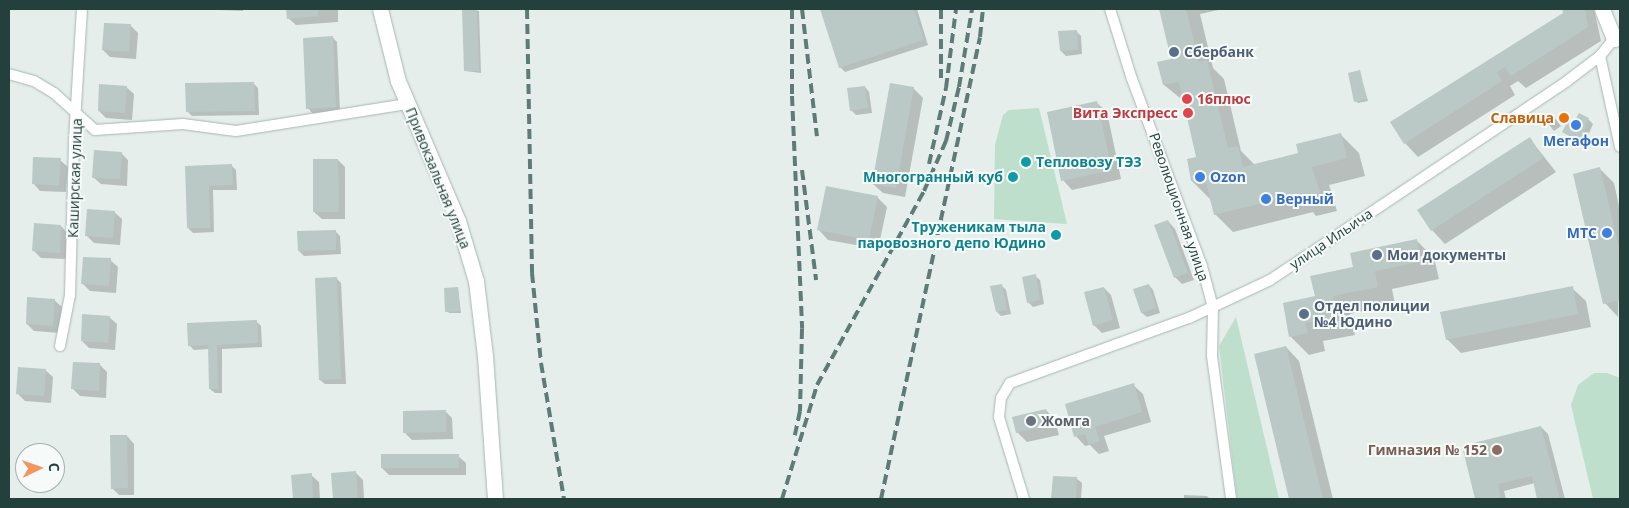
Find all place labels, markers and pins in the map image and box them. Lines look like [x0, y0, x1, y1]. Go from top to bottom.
place label: Сбербанк [1184, 44, 1254, 60]
marker: Сбербанк [1168, 46, 1180, 58]
place label: 16плюс [1197, 91, 1251, 107]
marker: 16плюс [1181, 93, 1193, 105]
place label: Вита Экспресс [1073, 105, 1178, 121]
marker: Вита Экспресс [1182, 107, 1194, 119]
place label: Славица [1491, 110, 1554, 126]
marker: Славица [1558, 112, 1570, 124]
marker: Мегафон [1570, 119, 1582, 131]
place label: Мегафон [1543, 133, 1609, 149]
place label: Тепловозу ТЭ3 [1036, 154, 1141, 170]
marker: Тепловозу ТЭ3 [1020, 156, 1032, 168]
place label: Многогранный куб [863, 169, 1003, 185]
place label: Ozon [1210, 169, 1246, 185]
marker: Многогранный куб [1007, 171, 1019, 183]
marker: Ozon [1194, 171, 1206, 183]
place label: Верный [1276, 191, 1334, 207]
marker: Верный [1260, 193, 1272, 205]
place label: Труженикам тыла паровозного депо Юдино [857, 219, 1046, 252]
place label: МТС [1567, 225, 1597, 241]
marker: МТС [1601, 227, 1613, 239]
marker: Труженикам тыла паровозного депо Юдино [1050, 229, 1062, 241]
place label: Мои документы [1387, 247, 1506, 263]
marker: Мои документы [1371, 249, 1383, 261]
place label: Отдел полиции №4 Юдино [1314, 298, 1430, 331]
marker: Отдел полиции №4 Юдино [1298, 308, 1310, 320]
place label: Жомга [1041, 413, 1090, 429]
marker: Жомга [1025, 415, 1037, 427]
place label: Гимназия № 152 [1368, 442, 1487, 458]
marker: Гимназия № 152 [1491, 444, 1503, 456]

